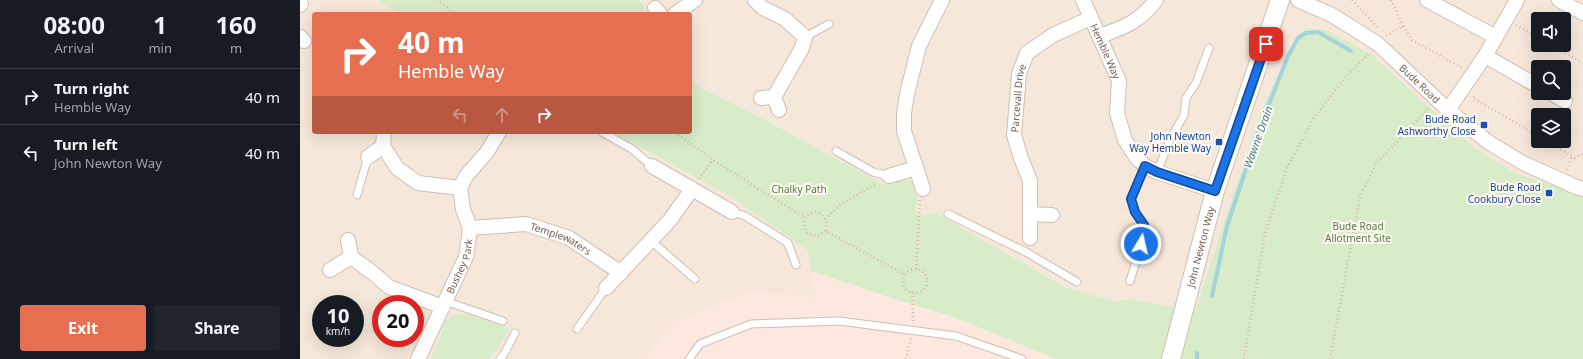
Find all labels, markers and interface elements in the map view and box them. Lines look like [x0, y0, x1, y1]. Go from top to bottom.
text: 08:00 [43, 8, 105, 41]
text: 1 [153, 8, 167, 41]
text: 160 [215, 8, 257, 41]
map controls [1531, 12, 1571, 148]
button: sound [1531, 12, 1571, 52]
street label: Hemble Way [1087, 21, 1125, 82]
text: 40 m [398, 23, 465, 61]
pin [1249, 27, 1283, 61]
icon: right [332, 28, 384, 80]
icon: arrive [1255, 33, 1277, 55]
text: Arrival [54, 39, 94, 57]
text: min [148, 39, 172, 57]
text: m [230, 39, 242, 57]
text: Hemble Way [398, 59, 505, 83]
button: search [1531, 60, 1571, 100]
street label: Parcevall Drive [1007, 61, 1029, 133]
street label: Bude Road [1396, 61, 1443, 106]
text: Turn right [54, 78, 129, 98]
icon: right [20, 86, 42, 108]
text: 40 m [245, 87, 280, 107]
text: Hemble Way [54, 98, 131, 116]
icon: left [449, 104, 471, 126]
icon: ahead [491, 104, 513, 126]
icon: right [533, 104, 555, 126]
water label: Wawne Drain [1239, 104, 1276, 170]
button: layers [1531, 108, 1571, 148]
place label: Bude Road Ashworthy Close [1398, 112, 1476, 138]
marker: Bude Road Ashworthy Close [1479, 120, 1489, 130]
place label: John Newton Way Hemble Way [1129, 129, 1212, 155]
text: Turn left [54, 134, 118, 154]
marker: John Newton Way Hemble Way [1214, 137, 1224, 147]
icon: left [20, 142, 42, 164]
text: 40 m [245, 143, 280, 163]
text: John Newton Way [54, 154, 162, 172]
place label: Bude Road Cookbury Close [1468, 180, 1541, 206]
park label: Chalky Path [771, 182, 827, 196]
marker: Bude Road Cookbury Close [1544, 188, 1554, 198]
street label: John Newton Way [1183, 204, 1218, 290]
street label: Templewaters [529, 219, 594, 258]
park label: Bude Road Allotment Site [1325, 219, 1391, 245]
position arrow [1120, 223, 1162, 265]
street label: Bushey Park [443, 237, 476, 296]
speed limit sign: 20 [372, 295, 424, 347]
text: 10 [327, 302, 349, 329]
button: Exit [20, 305, 146, 351]
button: Share [154, 305, 280, 351]
text: km/h [326, 324, 350, 338]

